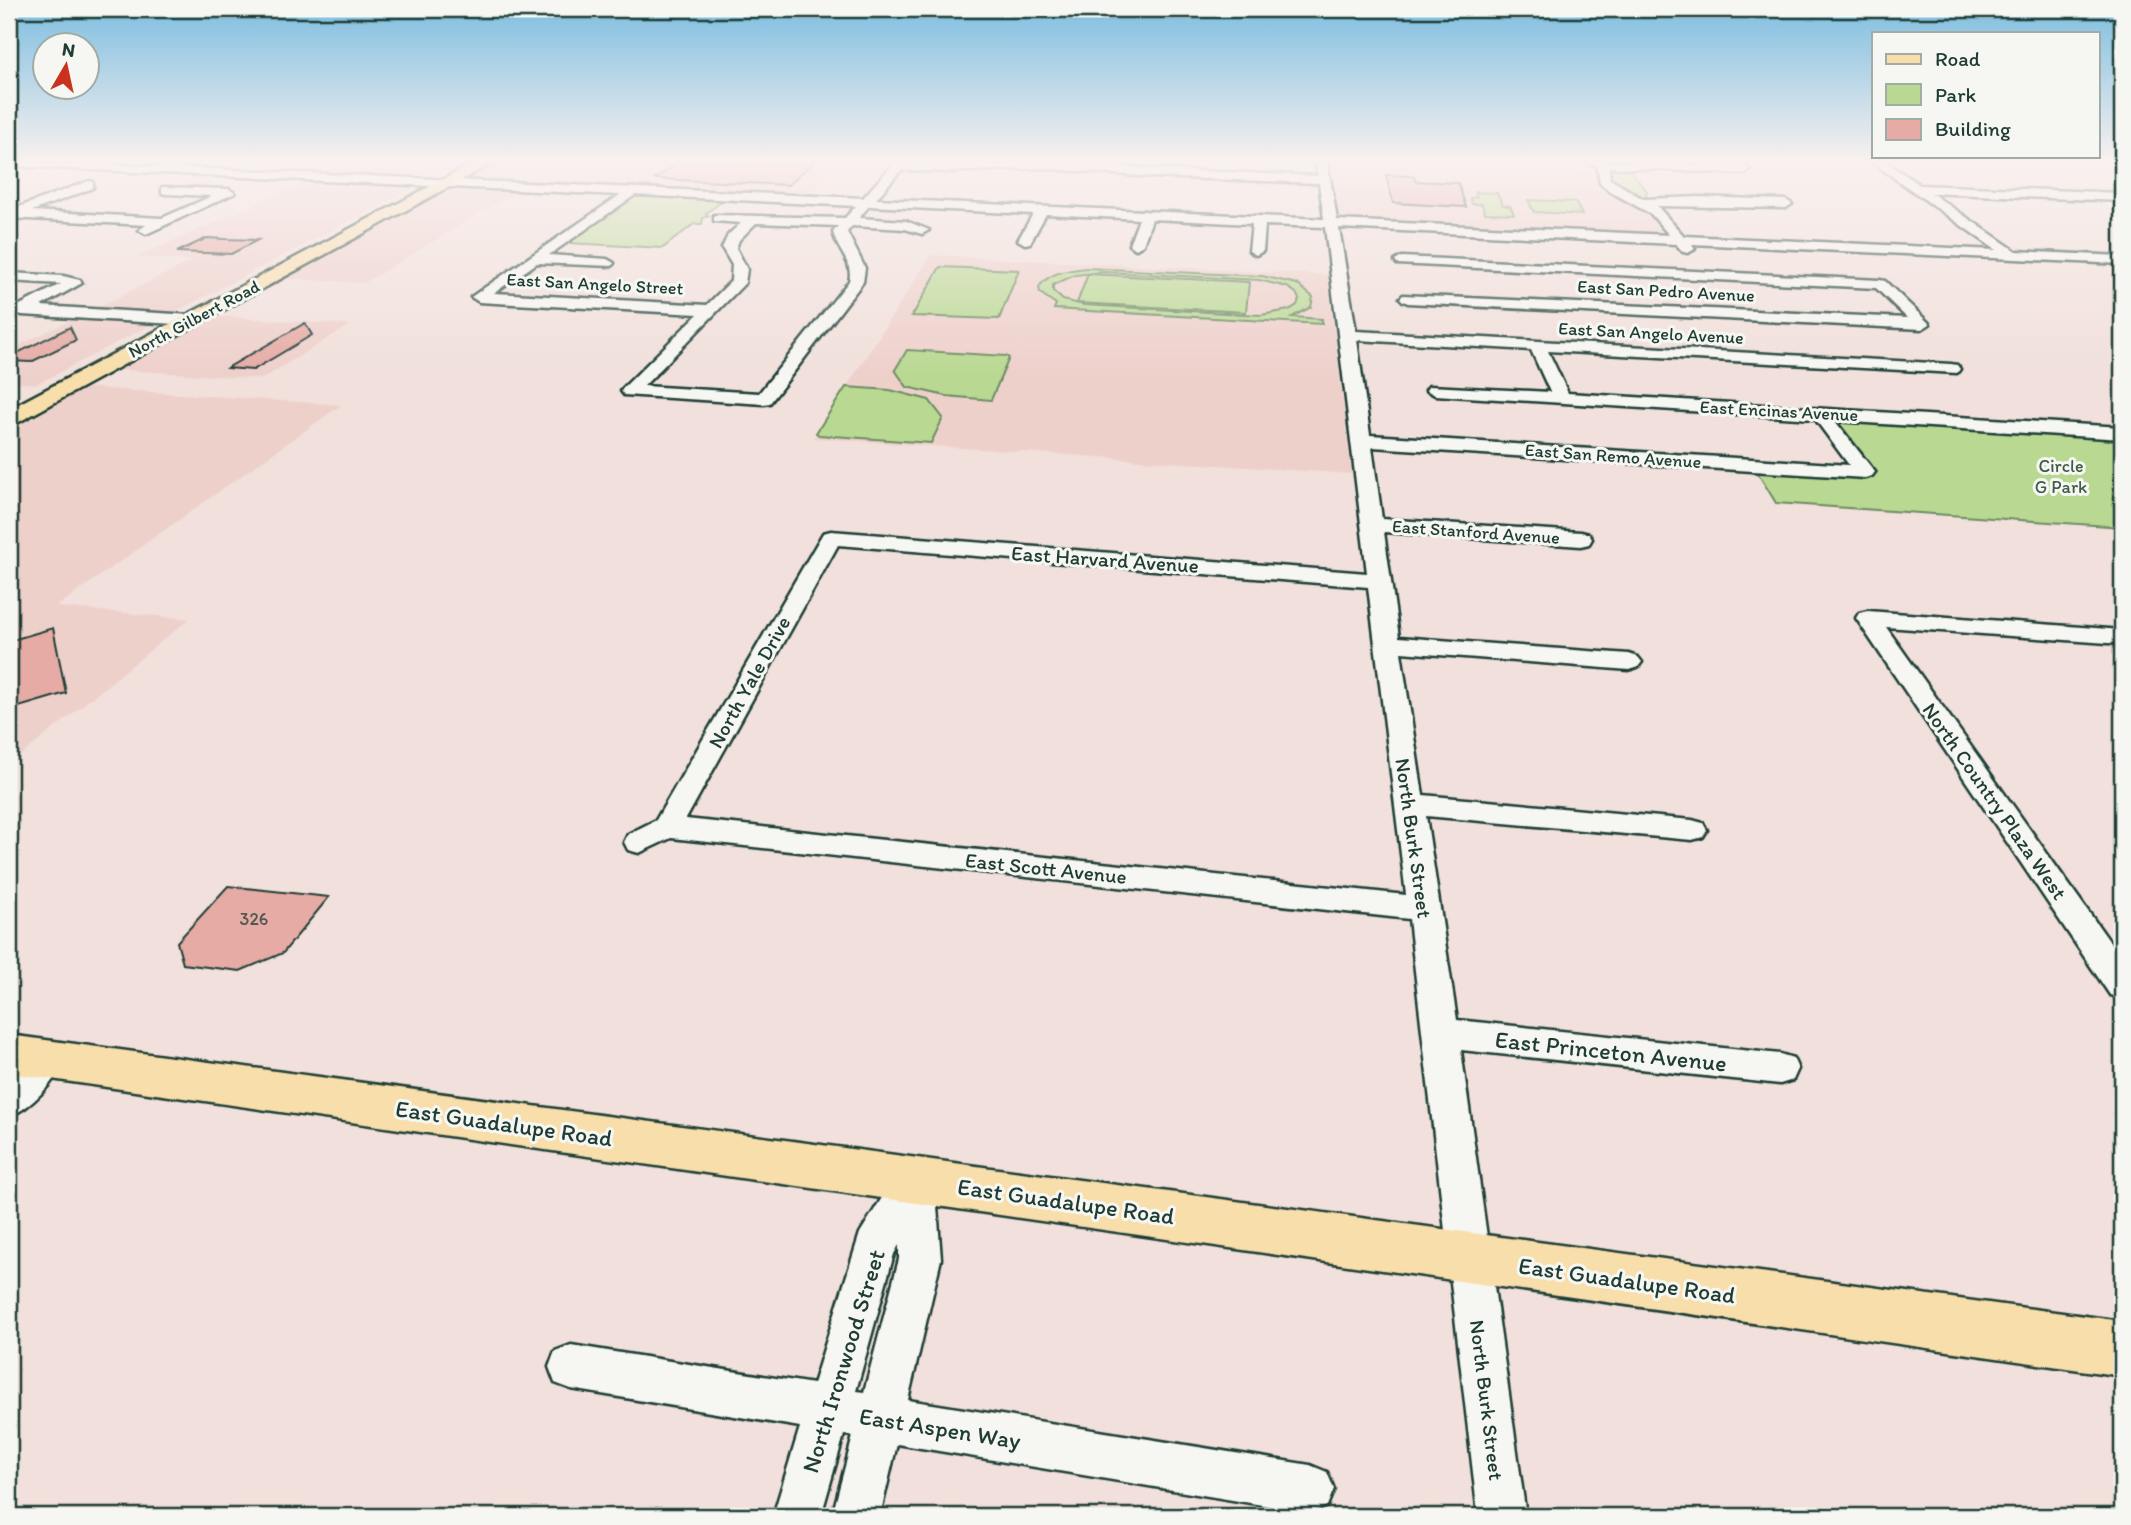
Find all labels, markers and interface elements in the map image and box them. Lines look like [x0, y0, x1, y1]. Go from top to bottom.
north arrow [32, 32, 102, 102]
legend [1872, 32, 2100, 158]
text: N [60, 37, 77, 62]
text: Road [1935, 46, 1981, 71]
text: Park [1935, 82, 1977, 107]
text: Building [1935, 116, 2011, 141]
street label: East San Angelo Street [506, 268, 684, 300]
street label: North Gilbert Road [125, 275, 264, 363]
street label: East San Pedro Avenue [1577, 275, 1755, 307]
street label: East San Angelo Avenue [1558, 317, 1744, 349]
street label: East Encinas Avenue [1699, 396, 1859, 426]
street label: East San Remo Avenue [1524, 439, 1702, 473]
park label: Circle G Park [2035, 455, 2087, 498]
street label: East Stanford Avenue [1391, 515, 1561, 549]
street label: East Harvard Avenue [1010, 540, 1200, 578]
street label: North Yale Drive [702, 612, 796, 752]
street label: North Country Plaza West [1918, 698, 2073, 904]
street label: North Burk Street [1390, 756, 1438, 920]
street label: East Scott Avenue [964, 847, 1128, 889]
house number: 326 [240, 908, 268, 930]
street label: East Princeton Avenue [1494, 1024, 1728, 1078]
street label: East Guadalupe Road [394, 1093, 614, 1153]
street label: East Guadalupe Road [956, 1171, 1176, 1231]
street label: North Ironwood Street [795, 1246, 891, 1476]
street label: East Guadalupe Road [1517, 1250, 1737, 1310]
street label: North Burk Street [1465, 1318, 1509, 1482]
street label: East Aspen Way [857, 1401, 1023, 1455]

